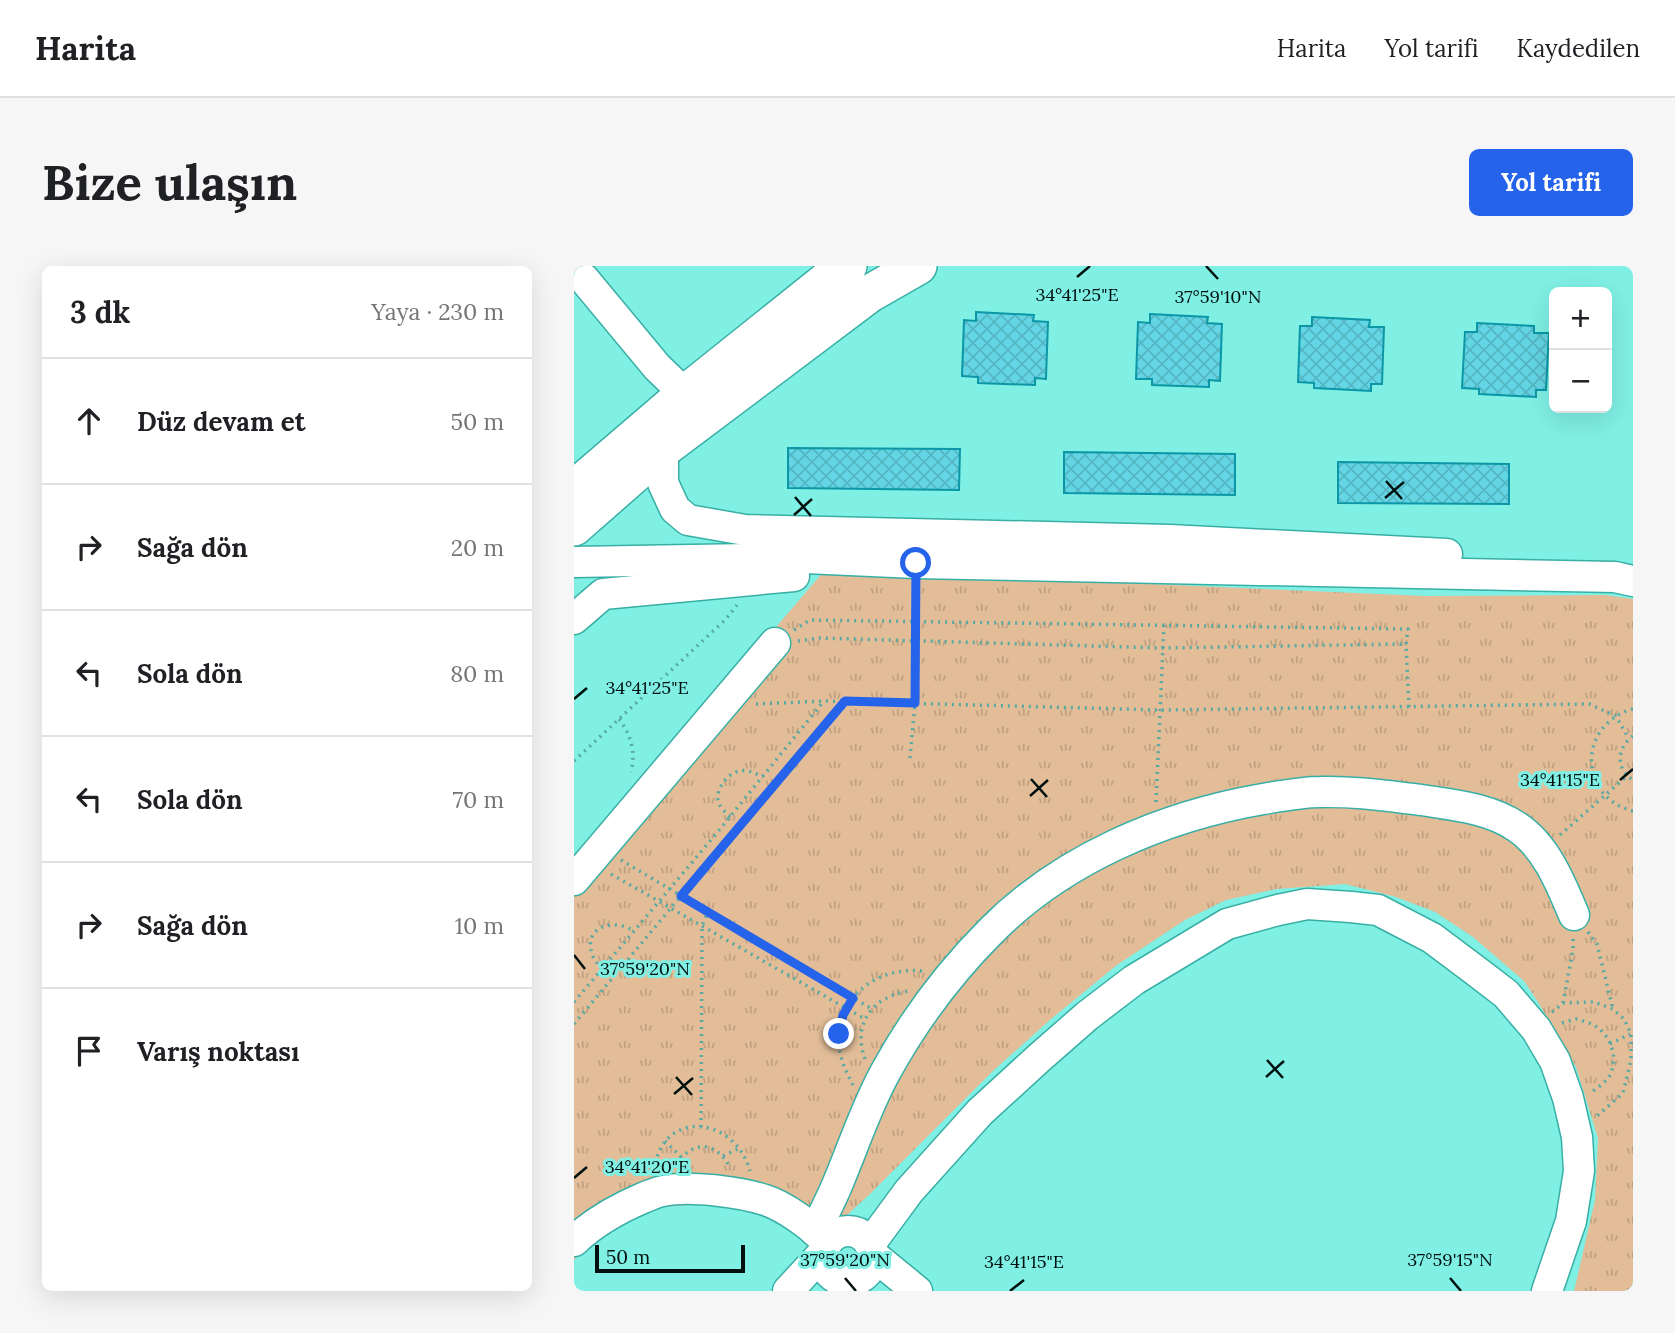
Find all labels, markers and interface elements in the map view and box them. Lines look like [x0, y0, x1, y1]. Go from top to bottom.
text: Harita [35, 27, 136, 69]
text: Harita [1277, 33, 1346, 64]
text: Yol tarifi [1384, 33, 1479, 64]
text: Kaydedilen [1517, 33, 1640, 64]
button: Yol tarifi [1469, 149, 1633, 216]
text: Bize ulaşın [42, 151, 297, 213]
text: 34°41'25"E [1035, 283, 1119, 306]
text: 37°59'10"N [1175, 285, 1261, 308]
map controls [1549, 287, 1612, 413]
button: + [1549, 287, 1612, 350]
text: 3 dk [70, 293, 130, 331]
text: Yaya · 230 m [371, 297, 504, 326]
button: − [1549, 350, 1612, 413]
icon: ahead [70, 402, 108, 440]
text: Düz devam et [137, 405, 305, 438]
text: 50 m [451, 407, 504, 436]
icon: right [70, 528, 108, 566]
text: Sağa dön [137, 531, 248, 564]
text: 20 m [451, 533, 504, 562]
route start [900, 547, 931, 578]
icon: left [70, 654, 108, 692]
text: Sola dön [137, 657, 243, 690]
text: 80 m [450, 659, 504, 688]
text: 34°41'25"E [605, 676, 689, 699]
text: 34°41'15"E [1520, 768, 1600, 791]
icon: left [70, 780, 108, 818]
text: Sola dön [137, 783, 243, 816]
text: 70 m [453, 785, 504, 814]
icon: right [70, 906, 108, 944]
text: Sağa dön [137, 909, 248, 942]
text: 10 m [455, 911, 504, 940]
text: 37°59'20"N [600, 957, 690, 980]
route end [823, 1018, 854, 1049]
icon: arrive [70, 1032, 108, 1070]
text: Varış noktası [137, 1035, 299, 1068]
text: 34°41'20"E [605, 1155, 689, 1178]
scale bar [595, 1242, 746, 1274]
text: 50 m [606, 1245, 650, 1269]
text: 37°59'20"N [800, 1248, 890, 1271]
text: 37°59'15"N [1407, 1248, 1493, 1271]
text: 34°41'15"E [984, 1250, 1064, 1273]

